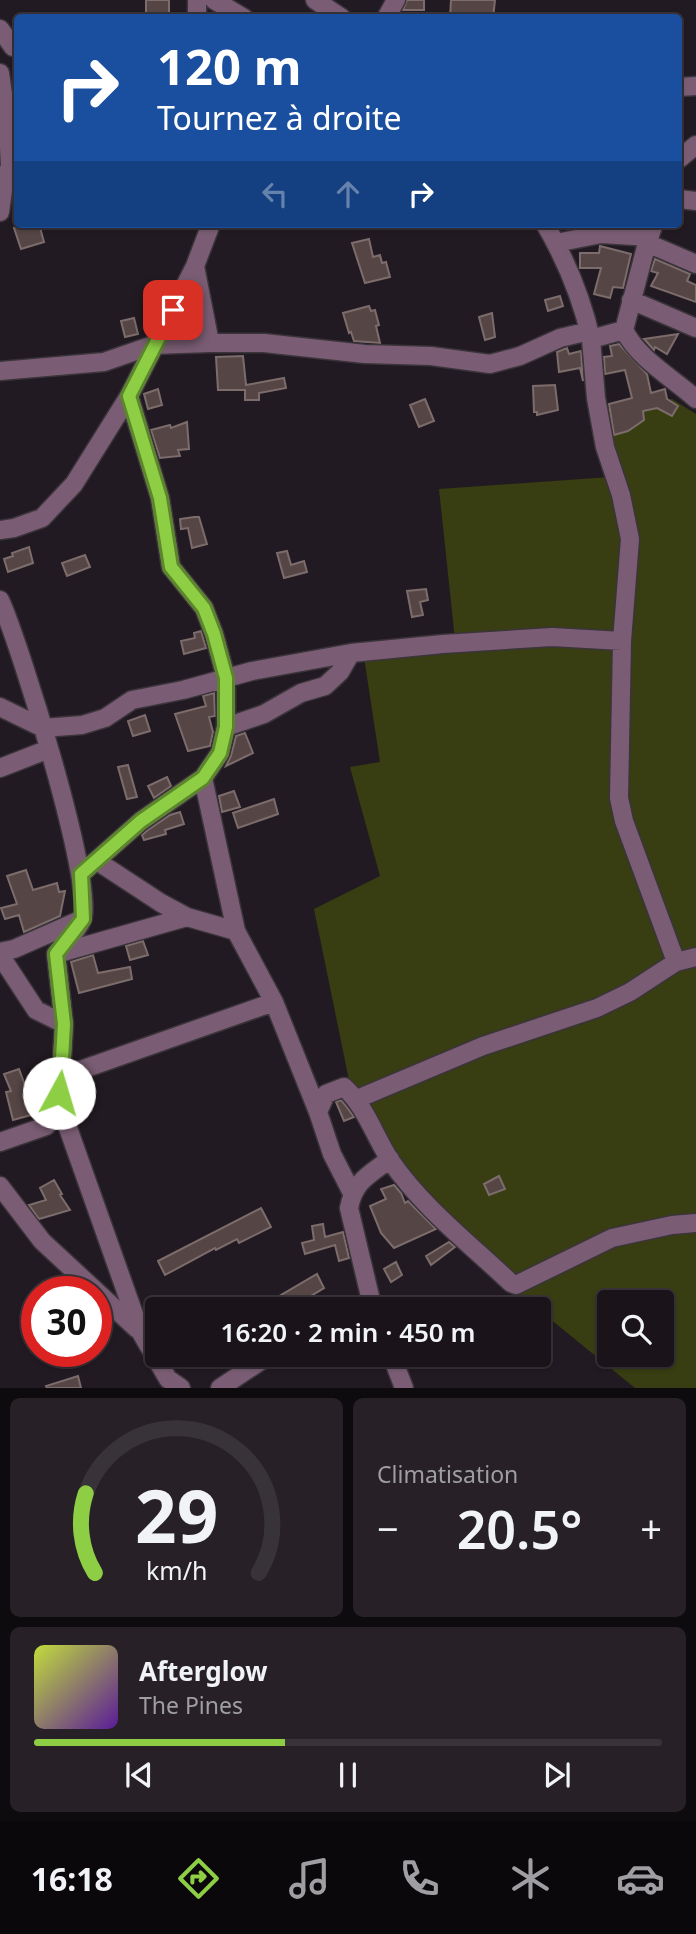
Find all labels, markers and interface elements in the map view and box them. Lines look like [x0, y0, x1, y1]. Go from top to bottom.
text: 120 m [157, 33, 302, 99]
icon: right [42, 42, 133, 133]
text: Tournez à droite [157, 96, 402, 139]
icon: left [256, 175, 294, 213]
icon: ahead [329, 175, 367, 213]
icon: right [402, 175, 440, 213]
pin [143, 280, 203, 340]
icon: arrive [154, 291, 192, 329]
position arrow [22, 1056, 96, 1130]
speed limit sign: 30 [21, 1276, 112, 1367]
map controls [597, 1290, 674, 1367]
button: search [597, 1290, 674, 1367]
text: 16:20 · 2 min · 450 m [221, 1314, 475, 1350]
text: Climatisation [377, 1458, 518, 1490]
text: 29 [135, 1466, 218, 1565]
text: 20.5° [457, 1493, 582, 1564]
text: − [377, 1502, 399, 1554]
text: + [640, 1502, 662, 1554]
text: km/h [146, 1553, 207, 1587]
text: Afterglow [139, 1653, 267, 1689]
text: The Pines [139, 1689, 243, 1721]
icon: previous [120, 1756, 158, 1794]
icon: pause [329, 1756, 367, 1794]
icon: next [538, 1756, 576, 1794]
icon: directions [174, 1854, 223, 1903]
icon: music [285, 1854, 334, 1903]
icon: phone [395, 1854, 444, 1903]
icon: climate [506, 1854, 555, 1903]
icon: car [616, 1854, 665, 1903]
text: 16:18 [31, 1857, 113, 1900]

